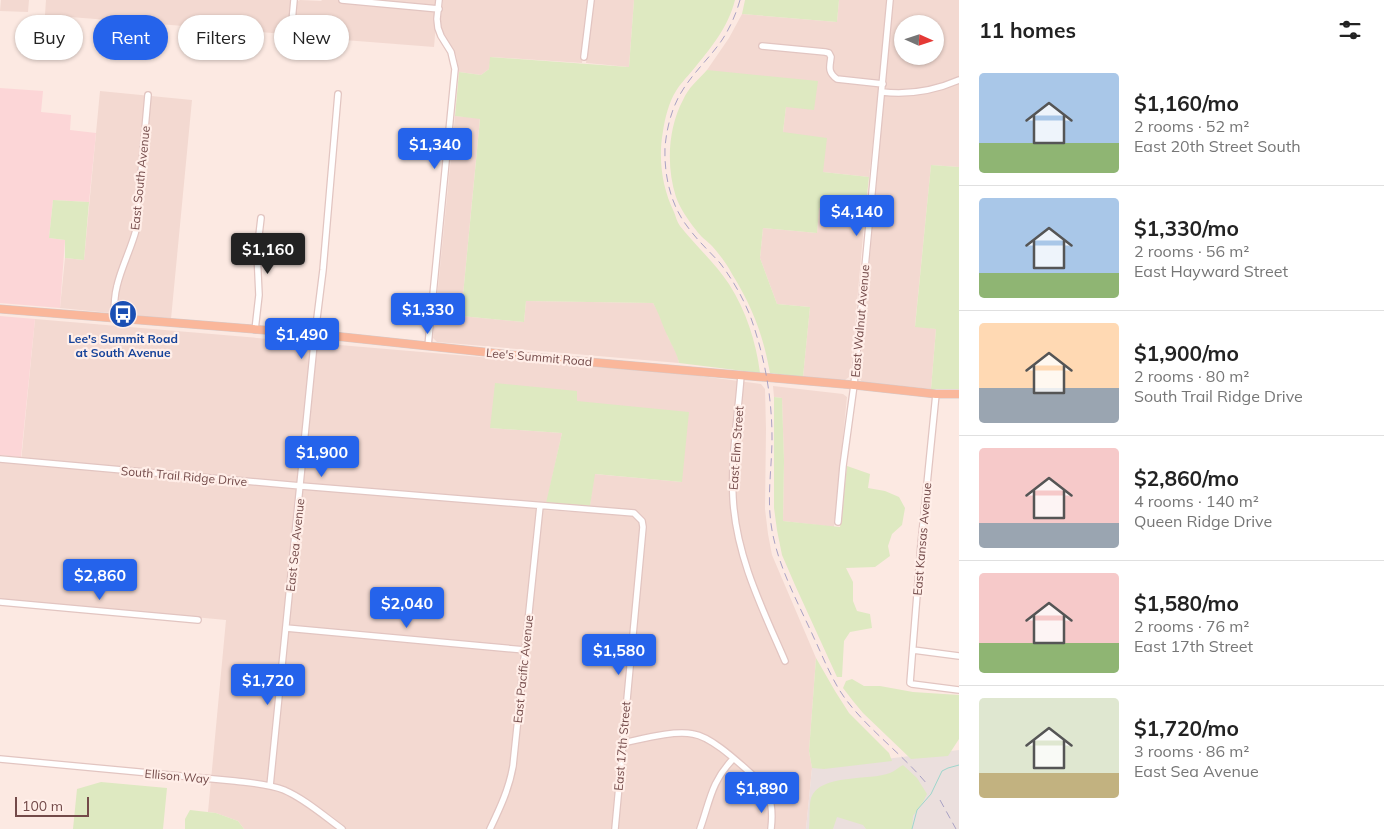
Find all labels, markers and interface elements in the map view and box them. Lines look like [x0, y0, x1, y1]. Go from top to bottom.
chip: Buy [15, 15, 83, 60]
chip: Rent [93, 15, 168, 60]
chip: Filters [178, 15, 264, 60]
chip: New [274, 15, 349, 60]
north arrow [894, 15, 944, 65]
map controls [894, 15, 944, 65]
icon: filters [1336, 16, 1364, 44]
text: 11 homes [979, 17, 1076, 43]
text: $1,160/mo [1134, 90, 1239, 116]
icon: home [1019, 93, 1079, 153]
text: 2 rooms · 52 m² [1134, 116, 1249, 136]
street label: East South Avenue [127, 125, 153, 231]
pin: $1,340 [394, 128, 476, 170]
text: $1,340 [409, 134, 461, 154]
text: East 20th Street South [1134, 136, 1301, 156]
pin: $4,140 [816, 194, 898, 237]
text: $4,140 [831, 201, 883, 221]
text: $1,330/mo [1134, 215, 1239, 241]
icon: home [1019, 218, 1079, 278]
pin: $1,160 [227, 232, 309, 275]
text: $1,160 [242, 239, 294, 259]
text: 2 rooms · 56 m² [1134, 241, 1249, 261]
text: East Hayward Street [1134, 261, 1288, 281]
street label: East Walnut Avenue [848, 264, 872, 378]
pin: $1,330 [387, 292, 469, 335]
bus stop icon: Lee's Summit Road at South Avenue [108, 299, 138, 329]
text: $1,330 [402, 299, 454, 319]
pin: $1,490 [261, 318, 343, 360]
text: $1,490 [276, 324, 328, 344]
place label: Lee's Summit Road at South Avenue [68, 331, 178, 360]
text: $1,900/mo [1134, 340, 1239, 366]
icon: home [1019, 343, 1079, 403]
street label: Lee's Summit Road [485, 345, 593, 369]
text: 2 rooms · 80 m² [1134, 366, 1249, 386]
text: South Trail Ridge Drive [1134, 386, 1303, 406]
street label: East Elm Street [726, 406, 746, 490]
pin: $1,900 [281, 436, 363, 478]
text: $1,900 [296, 442, 348, 462]
street label: South Trail Ridge Drive [120, 463, 248, 489]
text: $2,860/mo [1134, 465, 1239, 491]
icon: home [1019, 468, 1079, 528]
street label: East Kansas Avenue [910, 482, 934, 596]
text: 4 rooms · 140 m² [1134, 491, 1259, 511]
street label: East Sea Avenue [283, 498, 307, 592]
text: Queen Ridge Drive [1134, 511, 1272, 531]
pin: $2,860 [59, 558, 141, 601]
text: $2,860 [74, 565, 126, 585]
pin: $2,040 [366, 586, 448, 629]
text: $1,580/mo [1134, 590, 1239, 616]
text: $2,040 [381, 593, 433, 613]
icon: home [1019, 593, 1079, 653]
street label: East Pacific Avenue [510, 614, 536, 724]
text: 2 rooms · 76 m² [1134, 616, 1249, 636]
pin: $1,580 [578, 634, 660, 676]
text: East 17th Street [1134, 636, 1253, 656]
text: $1,580 [593, 640, 645, 660]
pin: $1,720 [227, 664, 309, 706]
text: $1,720 [242, 670, 294, 690]
street label: East 17th Street [611, 701, 633, 791]
text: $1,720/mo [1134, 715, 1239, 741]
icon: home [1019, 718, 1079, 778]
text: 3 rooms · 86 m² [1134, 741, 1249, 761]
text: East Sea Avenue [1134, 761, 1259, 781]
street label: Ellison Way [144, 766, 211, 786]
pin: $1,890 [721, 772, 803, 814]
text: $1,890 [736, 778, 788, 798]
scale bar [15, 794, 89, 817]
text: 100 m [22, 797, 63, 815]

